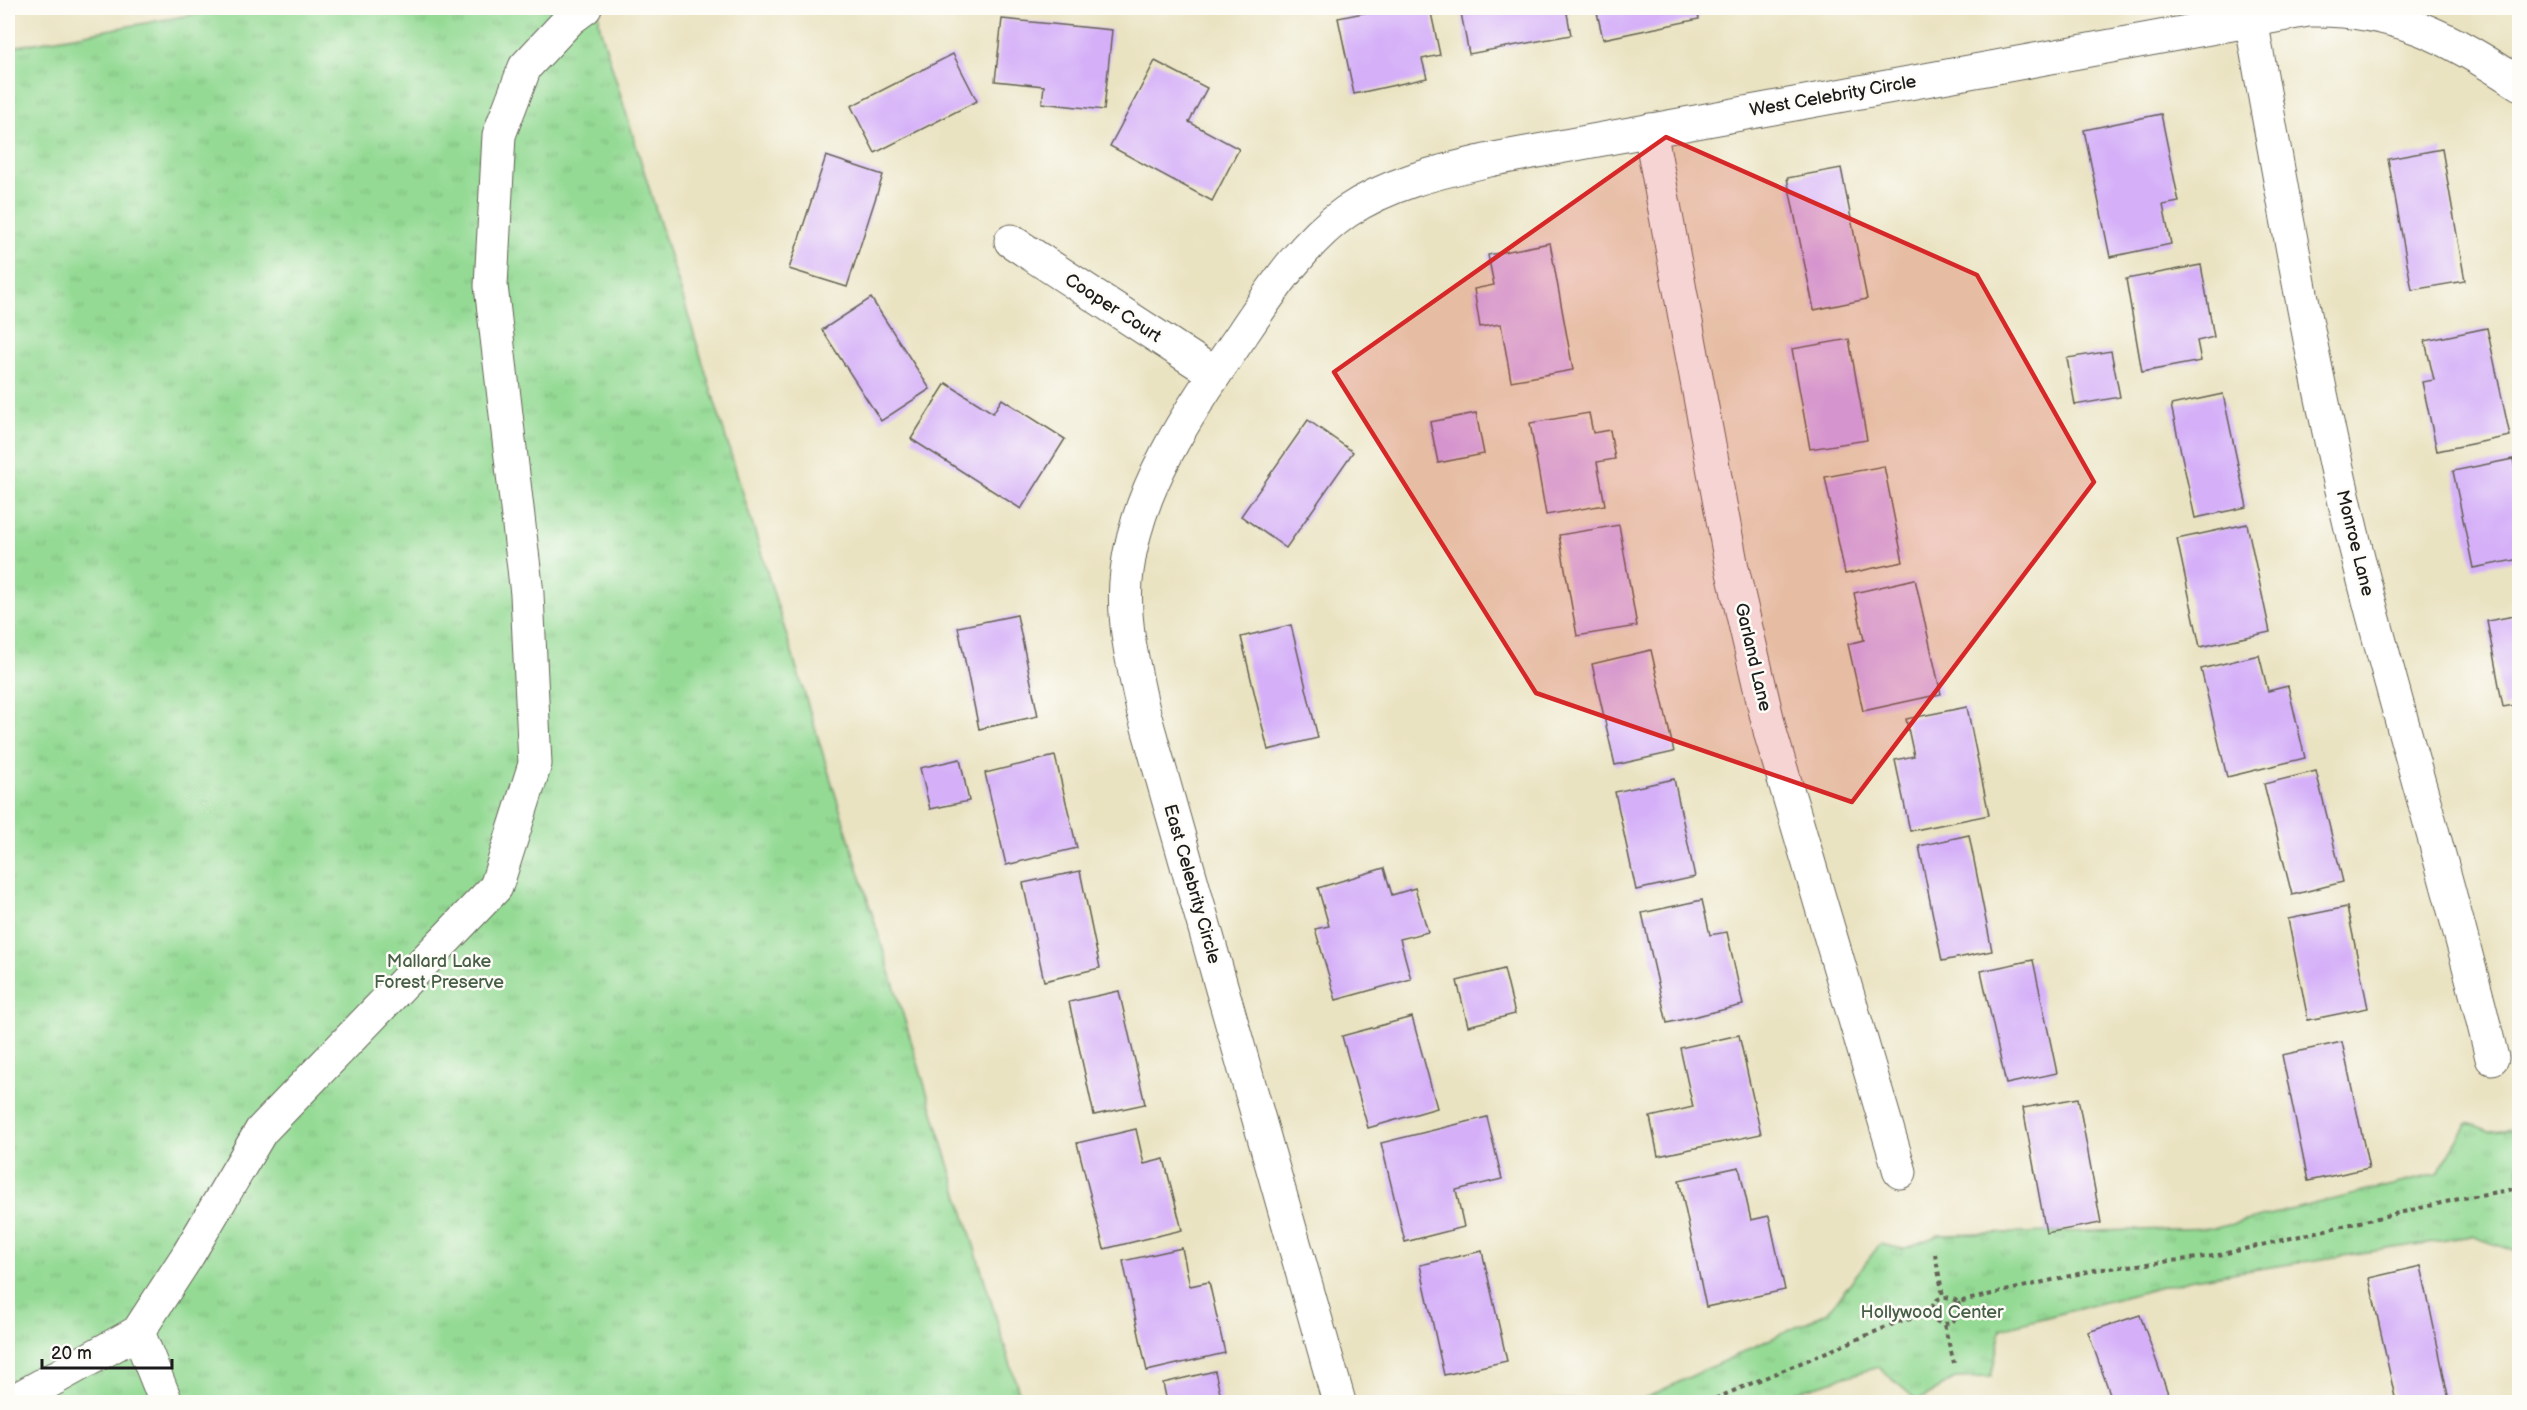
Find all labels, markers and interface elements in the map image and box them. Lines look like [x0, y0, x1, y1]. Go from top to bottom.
street label: West Celebrity Circle [1748, 71, 1918, 121]
street label: Cooper Court [1061, 269, 1166, 347]
street label: Monroe Lane [2332, 488, 2378, 599]
street label: Garland Lane [1730, 601, 1776, 713]
street label: East Celebrity Circle [1159, 802, 1225, 966]
park label: Mallard Lake Forest Preserve [374, 951, 504, 993]
park label: Hollywood Center [1861, 1302, 2004, 1323]
scale bar [42, 1332, 172, 1370]
text: 20 m [51, 1343, 92, 1364]

